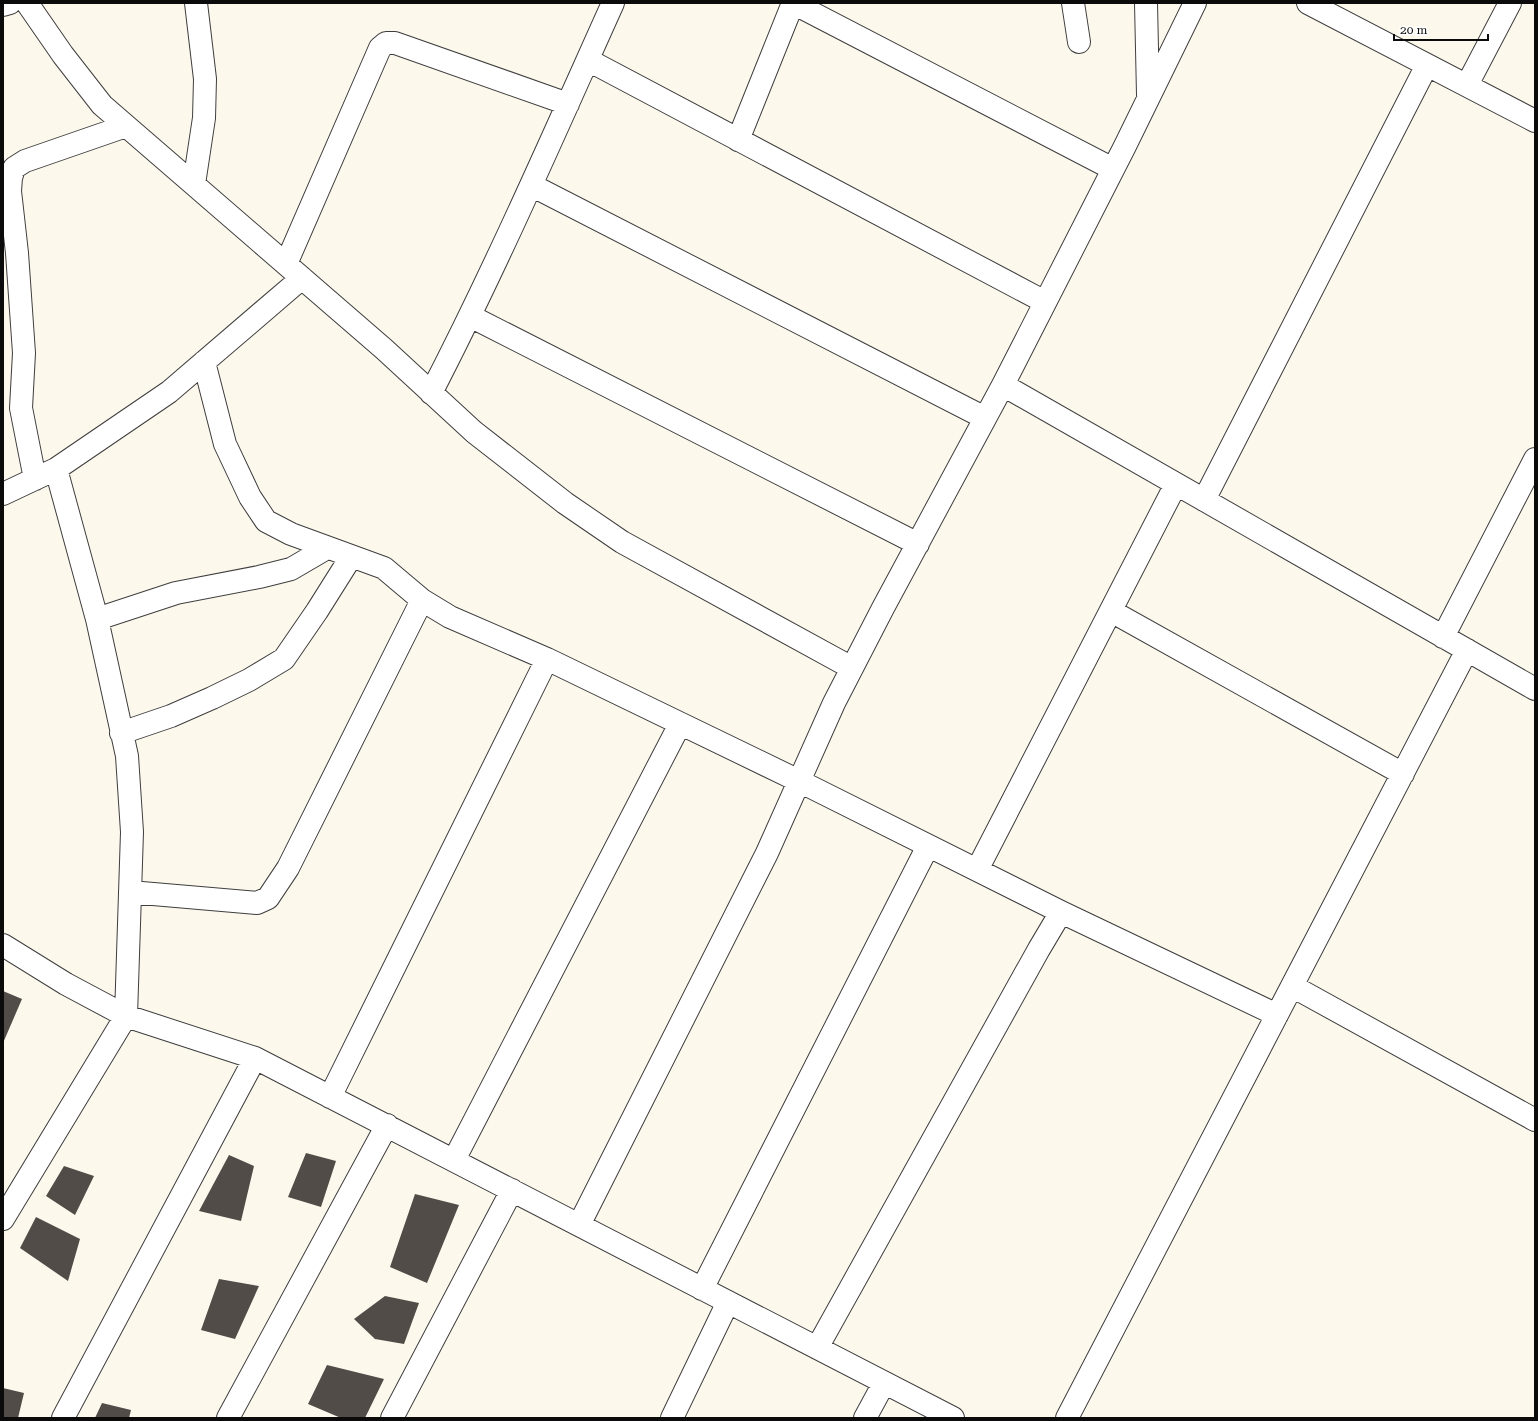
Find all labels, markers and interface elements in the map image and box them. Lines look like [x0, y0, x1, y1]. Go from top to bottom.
scale bar [1394, 16, 1488, 42]
text: 20 m [1400, 23, 1427, 37]

